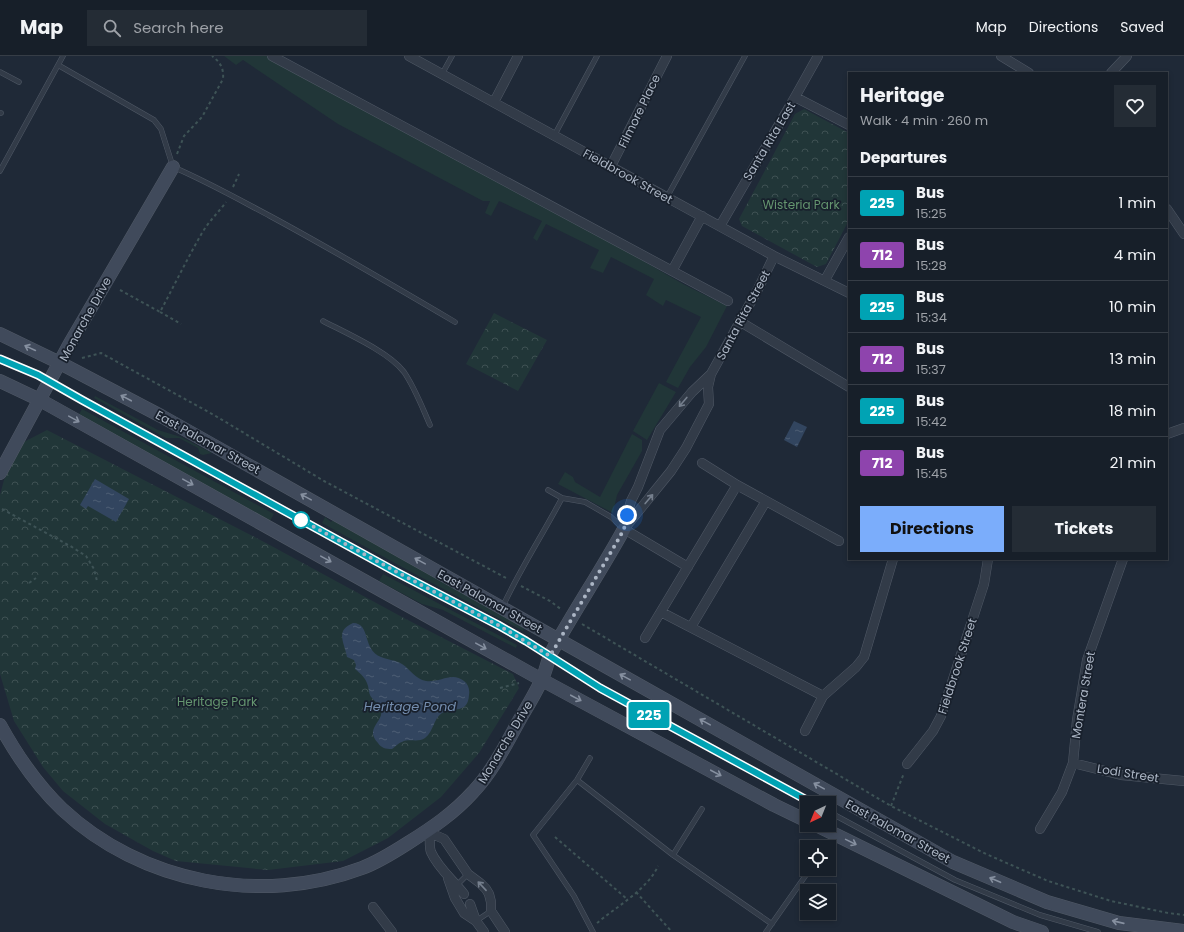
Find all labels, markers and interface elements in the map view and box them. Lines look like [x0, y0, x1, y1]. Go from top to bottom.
search box [87, 10, 367, 46]
text: Map [20, 14, 63, 41]
icon: search [101, 17, 123, 39]
text: Search here [133, 17, 224, 38]
text: Map [976, 17, 1007, 37]
text: Directions [1029, 17, 1098, 37]
text: Saved [1120, 17, 1164, 37]
street label: Filmore Place [614, 71, 664, 151]
text: Heritage [860, 82, 945, 109]
button: heart [1114, 85, 1156, 127]
street label: Santa Rita East [739, 98, 799, 184]
text: Walk · 4 min · 260 m [860, 111, 988, 130]
street label: Fieldbrook Street [580, 144, 676, 208]
text: Departures [860, 147, 947, 168]
text: Bus [916, 182, 944, 203]
text: 1 min [1118, 192, 1156, 213]
text: 225 [869, 193, 895, 213]
park label: Wisteria Park [762, 196, 840, 213]
text: 15:25 [916, 204, 947, 223]
text: Bus [916, 234, 944, 255]
text: 4 min [1114, 244, 1156, 265]
text: 712 [872, 245, 892, 265]
text: 15:28 [916, 256, 947, 275]
street label: Santa Rita Street [712, 267, 774, 363]
street label: Monarche Drive [55, 274, 115, 364]
text: Bus [916, 286, 944, 307]
text: 10 min [1109, 296, 1156, 317]
text: 225 [869, 297, 895, 317]
text: 15:34 [916, 308, 947, 327]
text: Bus [916, 338, 944, 359]
one-way arrow [24, 344, 36, 352]
text: 13 min [1110, 348, 1156, 369]
text: 712 [872, 349, 892, 369]
text: 15:37 [916, 360, 946, 379]
text: Bus [916, 390, 944, 411]
one-way arrow [121, 393, 133, 401]
one-way arrow [679, 397, 688, 407]
text: 18 min [1109, 400, 1156, 421]
text: 225 [869, 401, 895, 421]
street label: East Palomar Street [153, 406, 263, 478]
text: 15:42 [916, 412, 947, 431]
one-way arrow [68, 416, 80, 424]
text: Bus [916, 442, 944, 463]
text: 21 min [1110, 452, 1156, 473]
text: 712 [872, 453, 892, 473]
text: 15:45 [916, 464, 947, 483]
one-way arrow [182, 479, 194, 487]
one-way arrow [300, 493, 312, 501]
one-way arrow [644, 494, 653, 504]
your location [617, 505, 637, 525]
button: Directions [860, 506, 1004, 552]
button: Tickets [1012, 506, 1156, 552]
unlabelled marker [292, 511, 310, 529]
one-way arrow [320, 555, 332, 563]
one-way arrow [414, 557, 426, 565]
street label: East Palomar Street [435, 565, 545, 637]
street label: Fieldbrook Street [933, 616, 981, 716]
one-way arrow [475, 642, 487, 650]
street label: Montera Street [1067, 650, 1099, 740]
one-way arrow [619, 672, 631, 680]
park label: Heritage Park [177, 693, 258, 710]
one-way arrow [570, 695, 582, 702]
water label: Heritage Pond [364, 697, 456, 716]
street label: Monarche Drive [474, 697, 536, 787]
line badge: 225 [626, 702, 672, 728]
text: 225 [636, 705, 662, 725]
one-way arrow [700, 718, 712, 726]
street label: Lodi Street [1096, 760, 1160, 786]
one-way arrow [709, 770, 721, 777]
one-way arrow [813, 782, 825, 789]
street label: East Palomar Street [843, 795, 953, 867]
north arrow [800, 796, 836, 832]
map controls [800, 796, 836, 920]
one-way arrow [845, 839, 857, 846]
button: locate [800, 840, 836, 876]
one-way arrow [990, 875, 1002, 883]
one-way arrow [478, 881, 487, 891]
button: layers [800, 884, 836, 920]
one-way arrow [1111, 918, 1124, 926]

